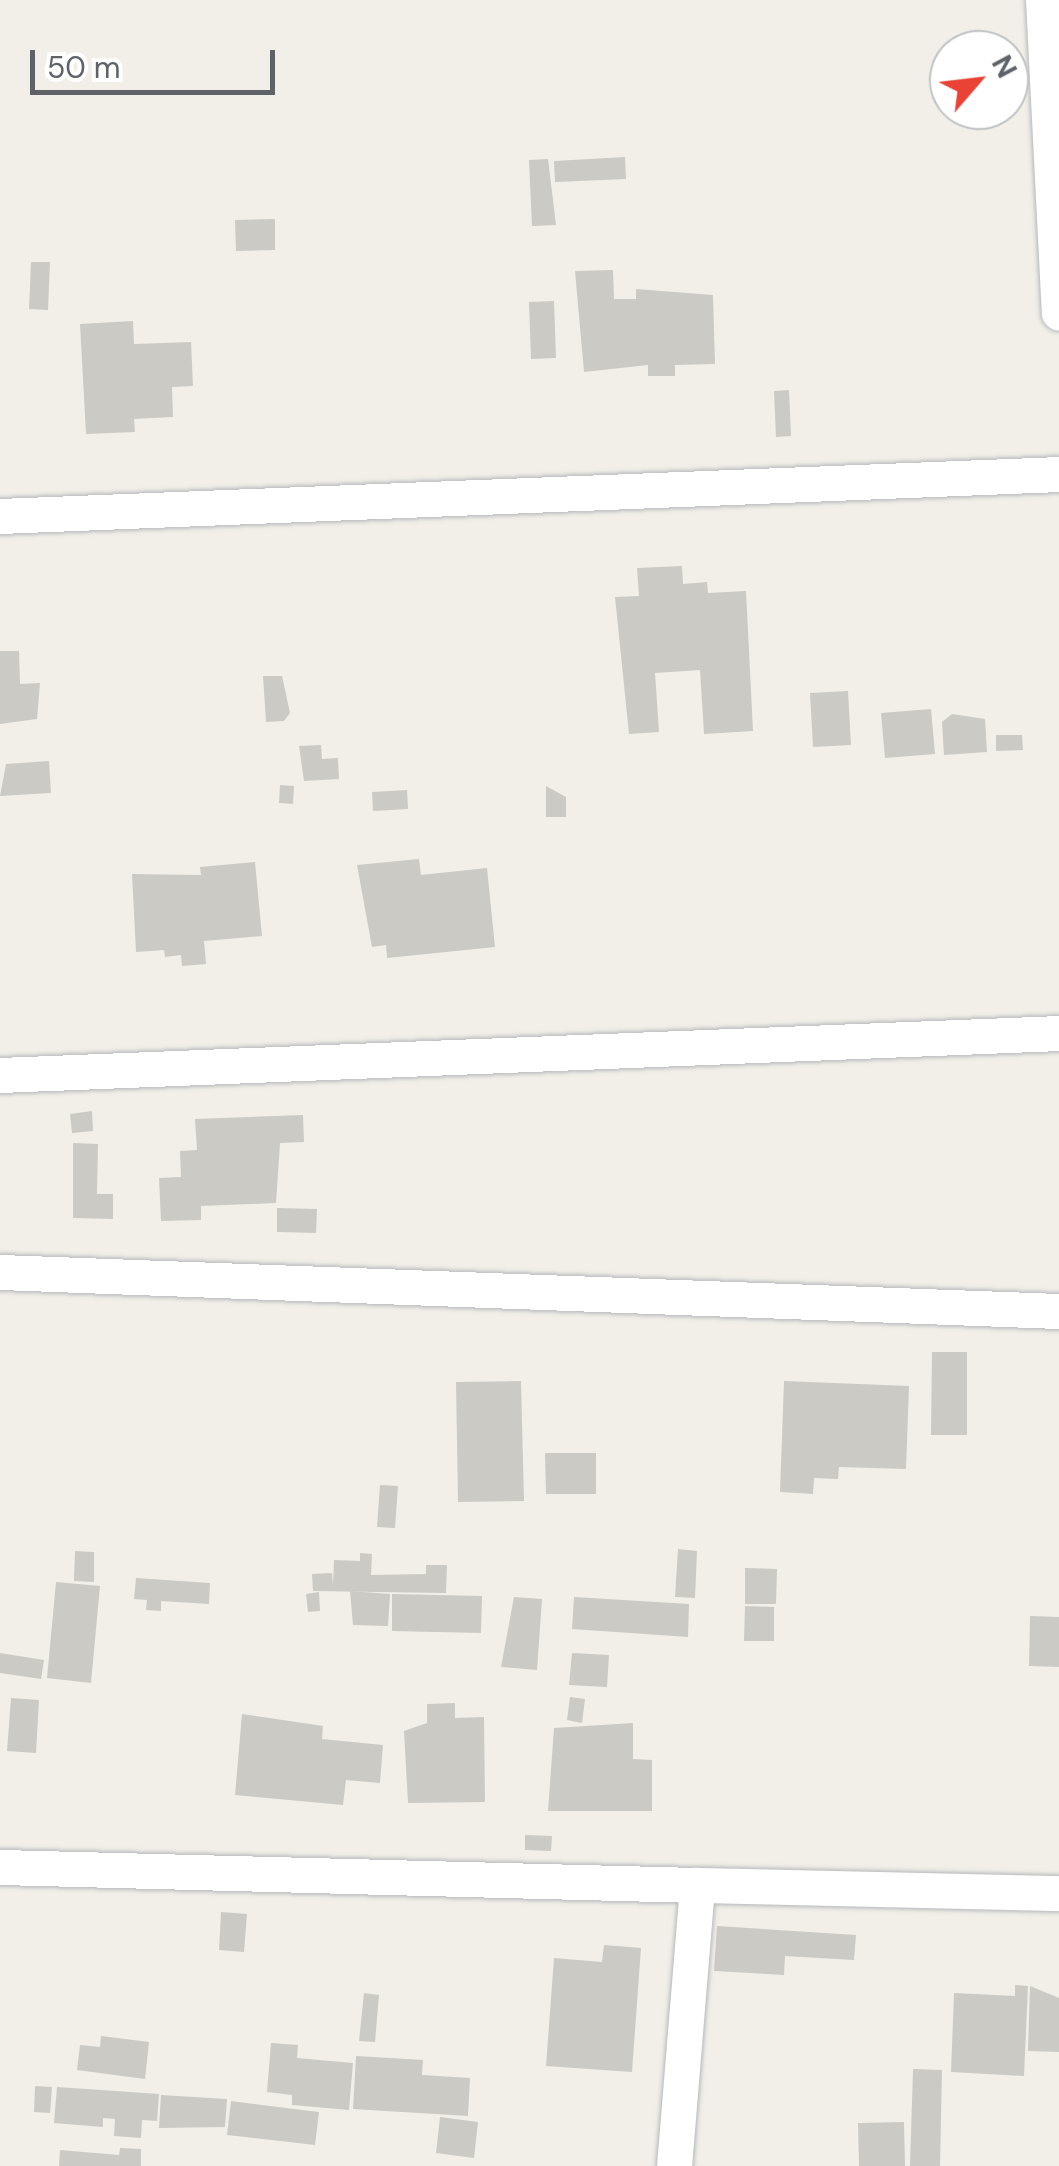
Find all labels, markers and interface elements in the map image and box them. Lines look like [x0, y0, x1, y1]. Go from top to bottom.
scale bar [35, 30, 280, 92]
north arrow [929, 30, 1029, 130]
text: 50 m [47, 48, 121, 87]
text: N [983, 49, 1025, 84]

